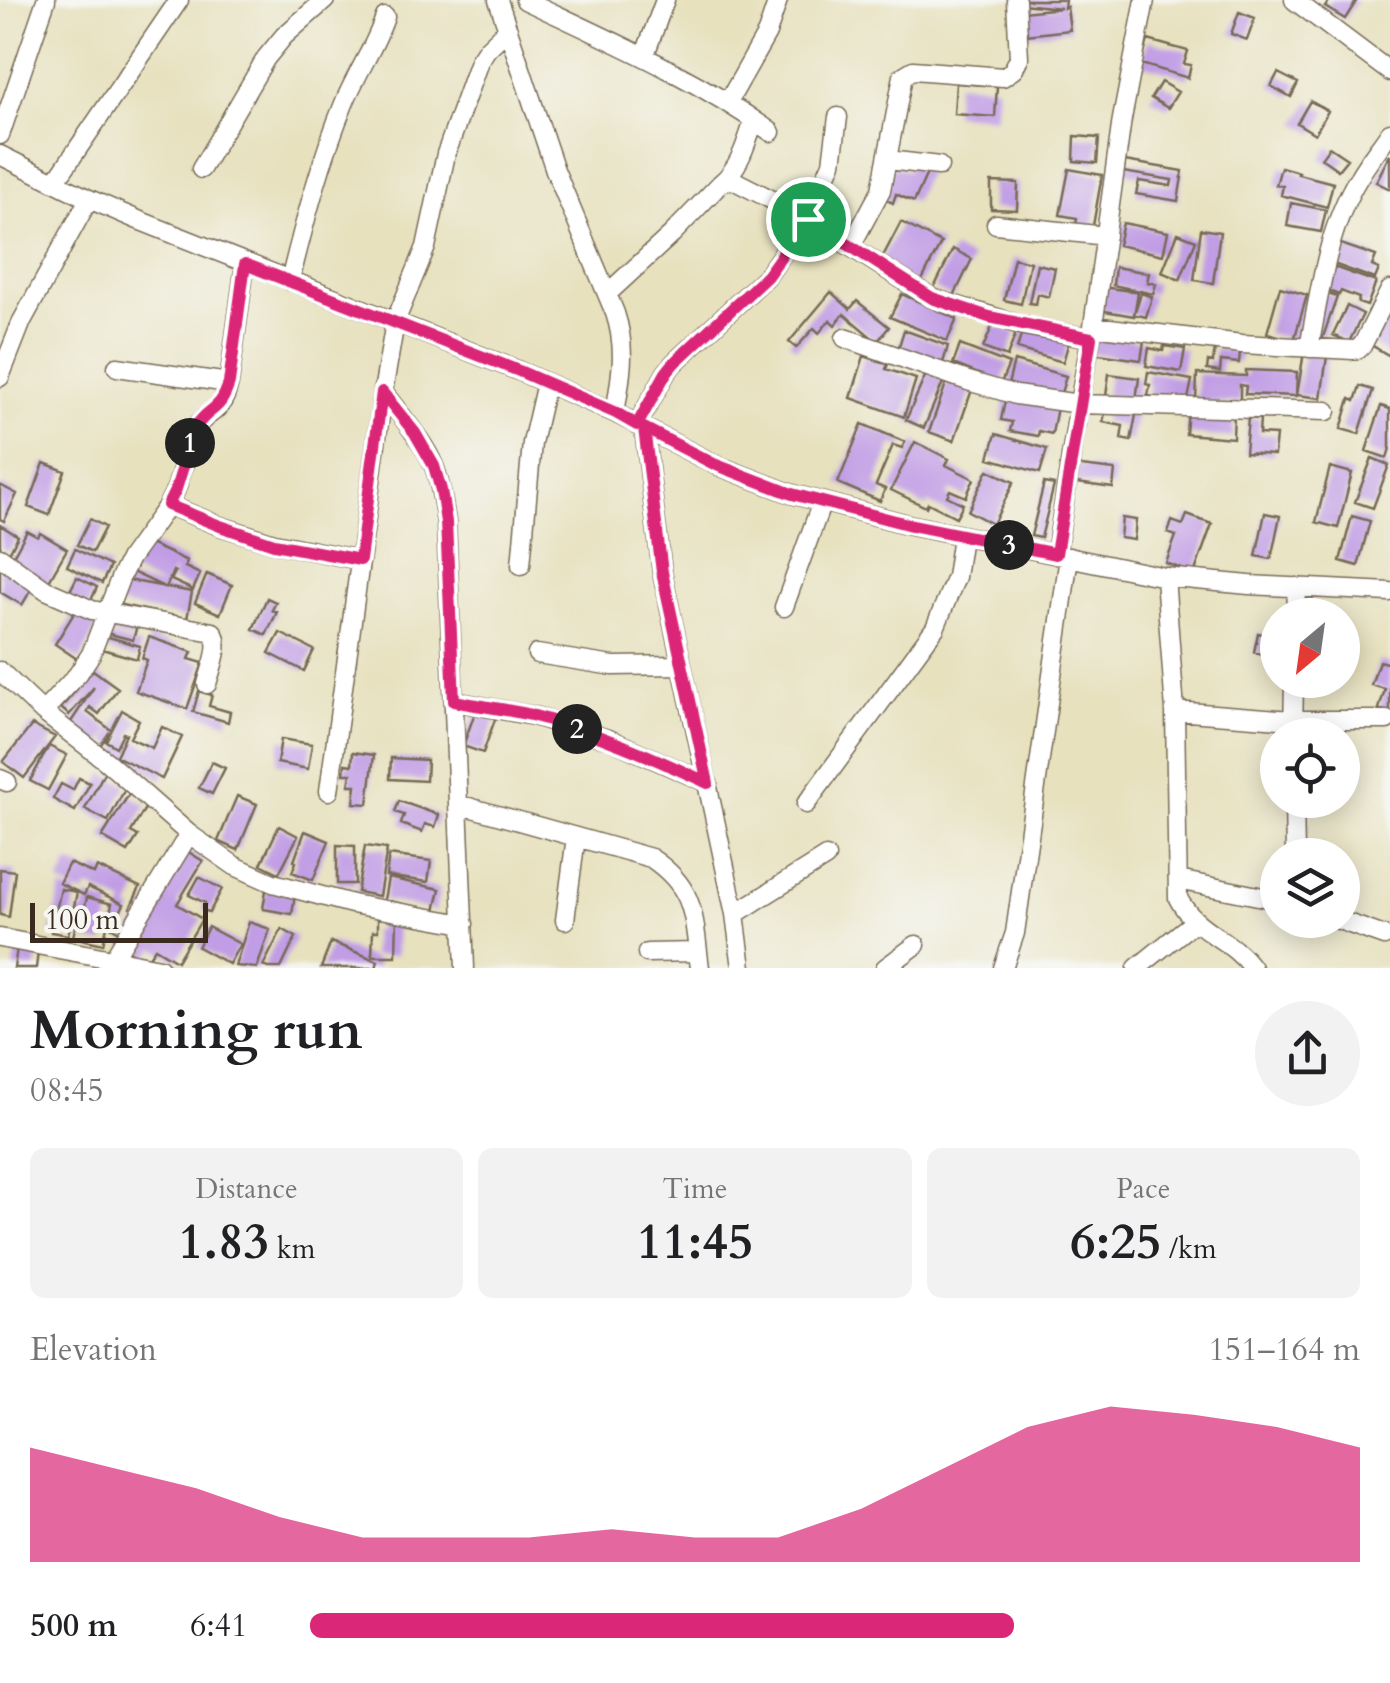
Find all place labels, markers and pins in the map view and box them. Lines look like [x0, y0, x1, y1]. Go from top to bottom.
pin [766, 177, 851, 262]
pin: 1 [165, 418, 215, 468]
pin: 3 [984, 520, 1034, 570]
pin: 2 [552, 704, 602, 754]

